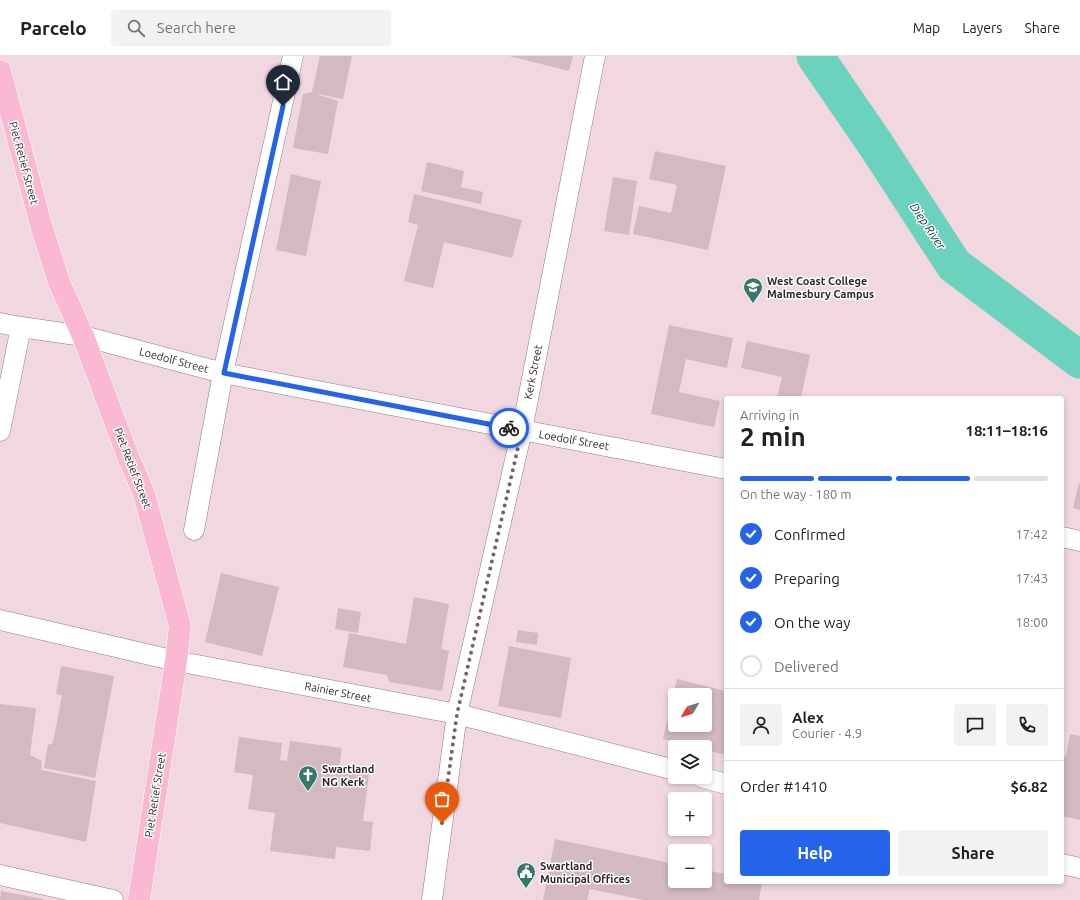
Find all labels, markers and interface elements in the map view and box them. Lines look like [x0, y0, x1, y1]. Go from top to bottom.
search box [111, 10, 391, 46]
text: Parcelo [20, 17, 87, 39]
icon: search [125, 17, 147, 39]
text: Search here [157, 19, 236, 36]
text: Map [913, 20, 940, 36]
text: Layers [962, 20, 1002, 36]
text: Share [1024, 20, 1060, 36]
pin [266, 65, 300, 106]
icon: home [272, 71, 294, 93]
street label: Piet Retief Street [7, 120, 41, 207]
water label: Diep River [908, 200, 949, 252]
place label: West Coast College Malmesbury Campus [767, 275, 874, 300]
school or university icon: West Coast College Malmesbury Campus [742, 276, 764, 304]
street label: Kerk Street [522, 343, 544, 400]
street label: Loedolf Street [138, 345, 211, 375]
courier [489, 408, 529, 448]
text: Arriving in [740, 408, 799, 422]
icon: bike [498, 417, 520, 439]
text: 2 min [740, 422, 806, 451]
text: 18:11–18:16 [965, 422, 1048, 439]
street label: Piet Retief Street [112, 426, 154, 511]
street label: Loedolf Street [538, 428, 611, 452]
text: On the way · 180 m [740, 487, 852, 501]
icon: check [740, 523, 762, 545]
text: Confirmed [774, 526, 846, 543]
text: 17:42 [1015, 527, 1048, 541]
icon: check [740, 567, 762, 589]
text: Preparing [774, 570, 840, 587]
text: 17:43 [1015, 571, 1048, 585]
icon: check [740, 611, 762, 633]
text: On the way [774, 614, 850, 631]
text: 18:00 [1015, 615, 1048, 629]
text: Delivered [774, 658, 839, 675]
street label: Rainier Street [304, 680, 373, 704]
north arrow [668, 688, 712, 732]
map controls [668, 688, 712, 888]
button: person [740, 704, 782, 746]
button: chat [954, 704, 996, 746]
button: phone [1006, 704, 1048, 746]
text: Alex [792, 709, 824, 726]
text: Courier · 4.9 [792, 726, 862, 740]
button: layers [668, 740, 712, 784]
street label: Piet Retief Street [142, 751, 168, 838]
place label: Swartland NG Kerk [322, 763, 374, 788]
church icon: Swartland NG Kerk [297, 764, 319, 792]
text: Order #1410 [740, 778, 827, 795]
text: $6.82 [1010, 778, 1048, 795]
pin [425, 782, 459, 823]
icon: bag [431, 788, 453, 810]
button: + [668, 792, 712, 836]
button: Help [740, 830, 890, 876]
button: Share [898, 830, 1048, 876]
button: − [668, 844, 712, 888]
place label: Swartland Municipal Offices [540, 860, 630, 885]
public building icon: Swartland Municipal Offices [515, 861, 537, 889]

